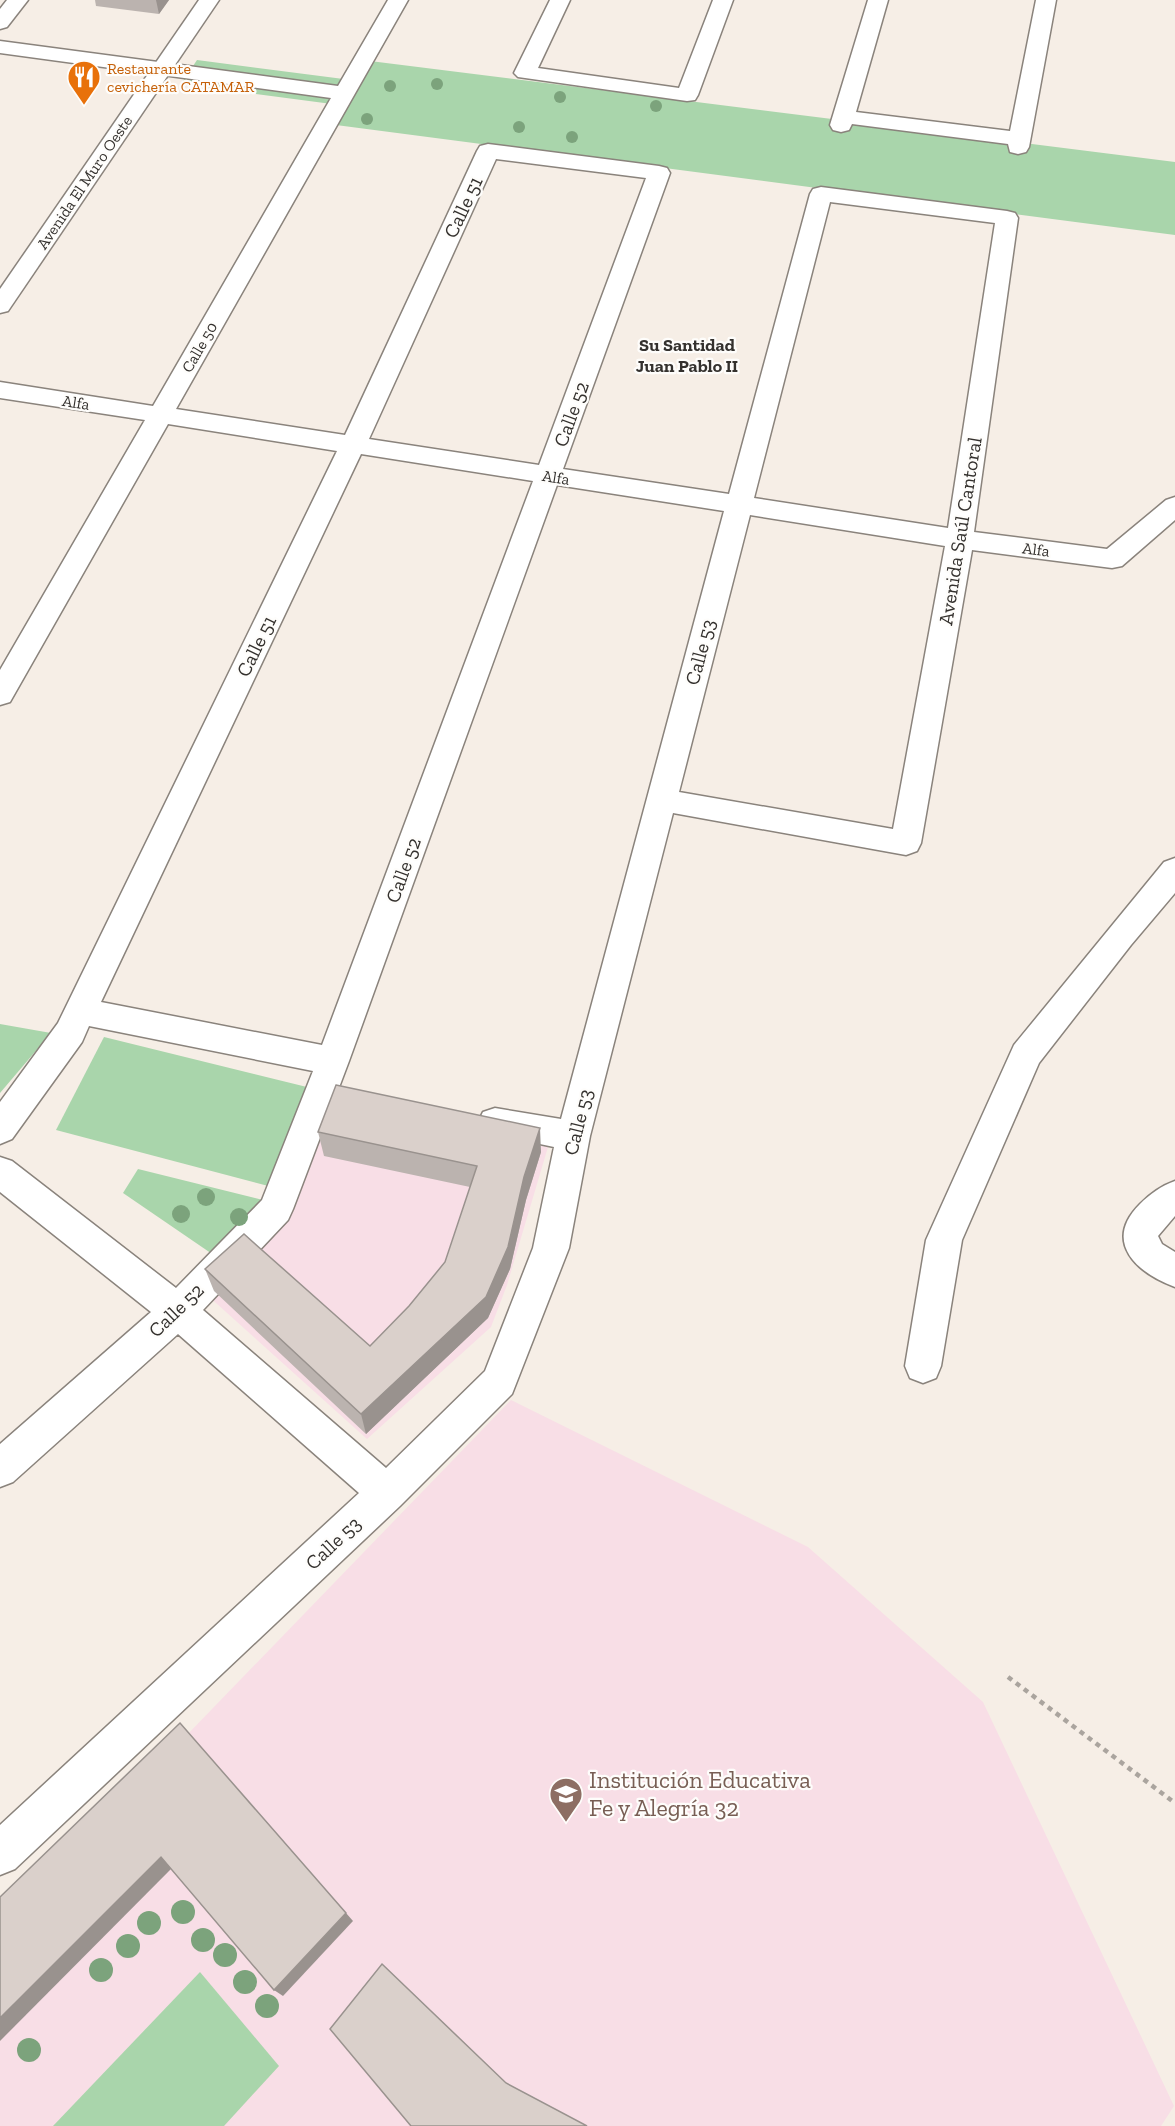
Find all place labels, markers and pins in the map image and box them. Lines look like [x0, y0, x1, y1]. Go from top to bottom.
restaurant icon: Restaurante cevichería CATAMAR [66, 59, 102, 106]
place label: Restaurante cevichería CATAMAR [107, 59, 254, 96]
place label: Institución Educativa Fe y Alegría 32 [589, 1765, 811, 1822]
school or university icon: Institución Educativa Fe y Alegría 32 [548, 1776, 584, 1823]

